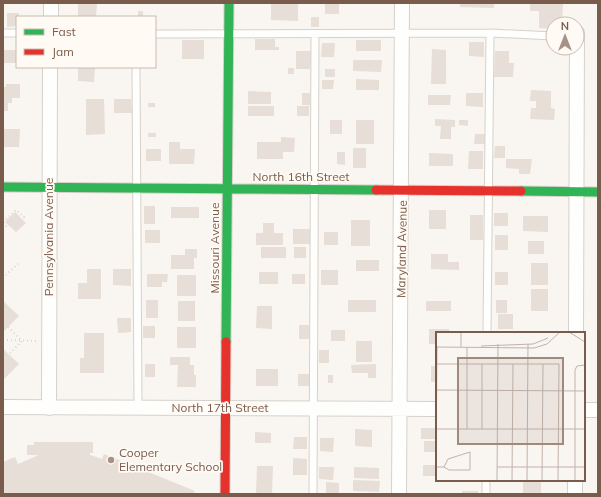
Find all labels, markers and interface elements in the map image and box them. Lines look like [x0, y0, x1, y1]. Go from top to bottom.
legend [16, 16, 156, 68]
north arrow [545, 16, 585, 56]
text: N [561, 19, 569, 33]
text: Fast [52, 24, 76, 39]
text: Jam [52, 44, 74, 59]
street label: North 16th Street [253, 169, 349, 184]
street label: Pennsylvania Avenue [41, 178, 56, 296]
street label: Maryland Avenue [393, 200, 410, 298]
street label: Missouri Avenue [207, 203, 222, 293]
inset map [436, 332, 585, 481]
street label: North 17th Street [172, 400, 268, 415]
place label: Cooper Elementary School [119, 445, 222, 474]
marker: Cooper Elementary School [106, 455, 116, 465]

